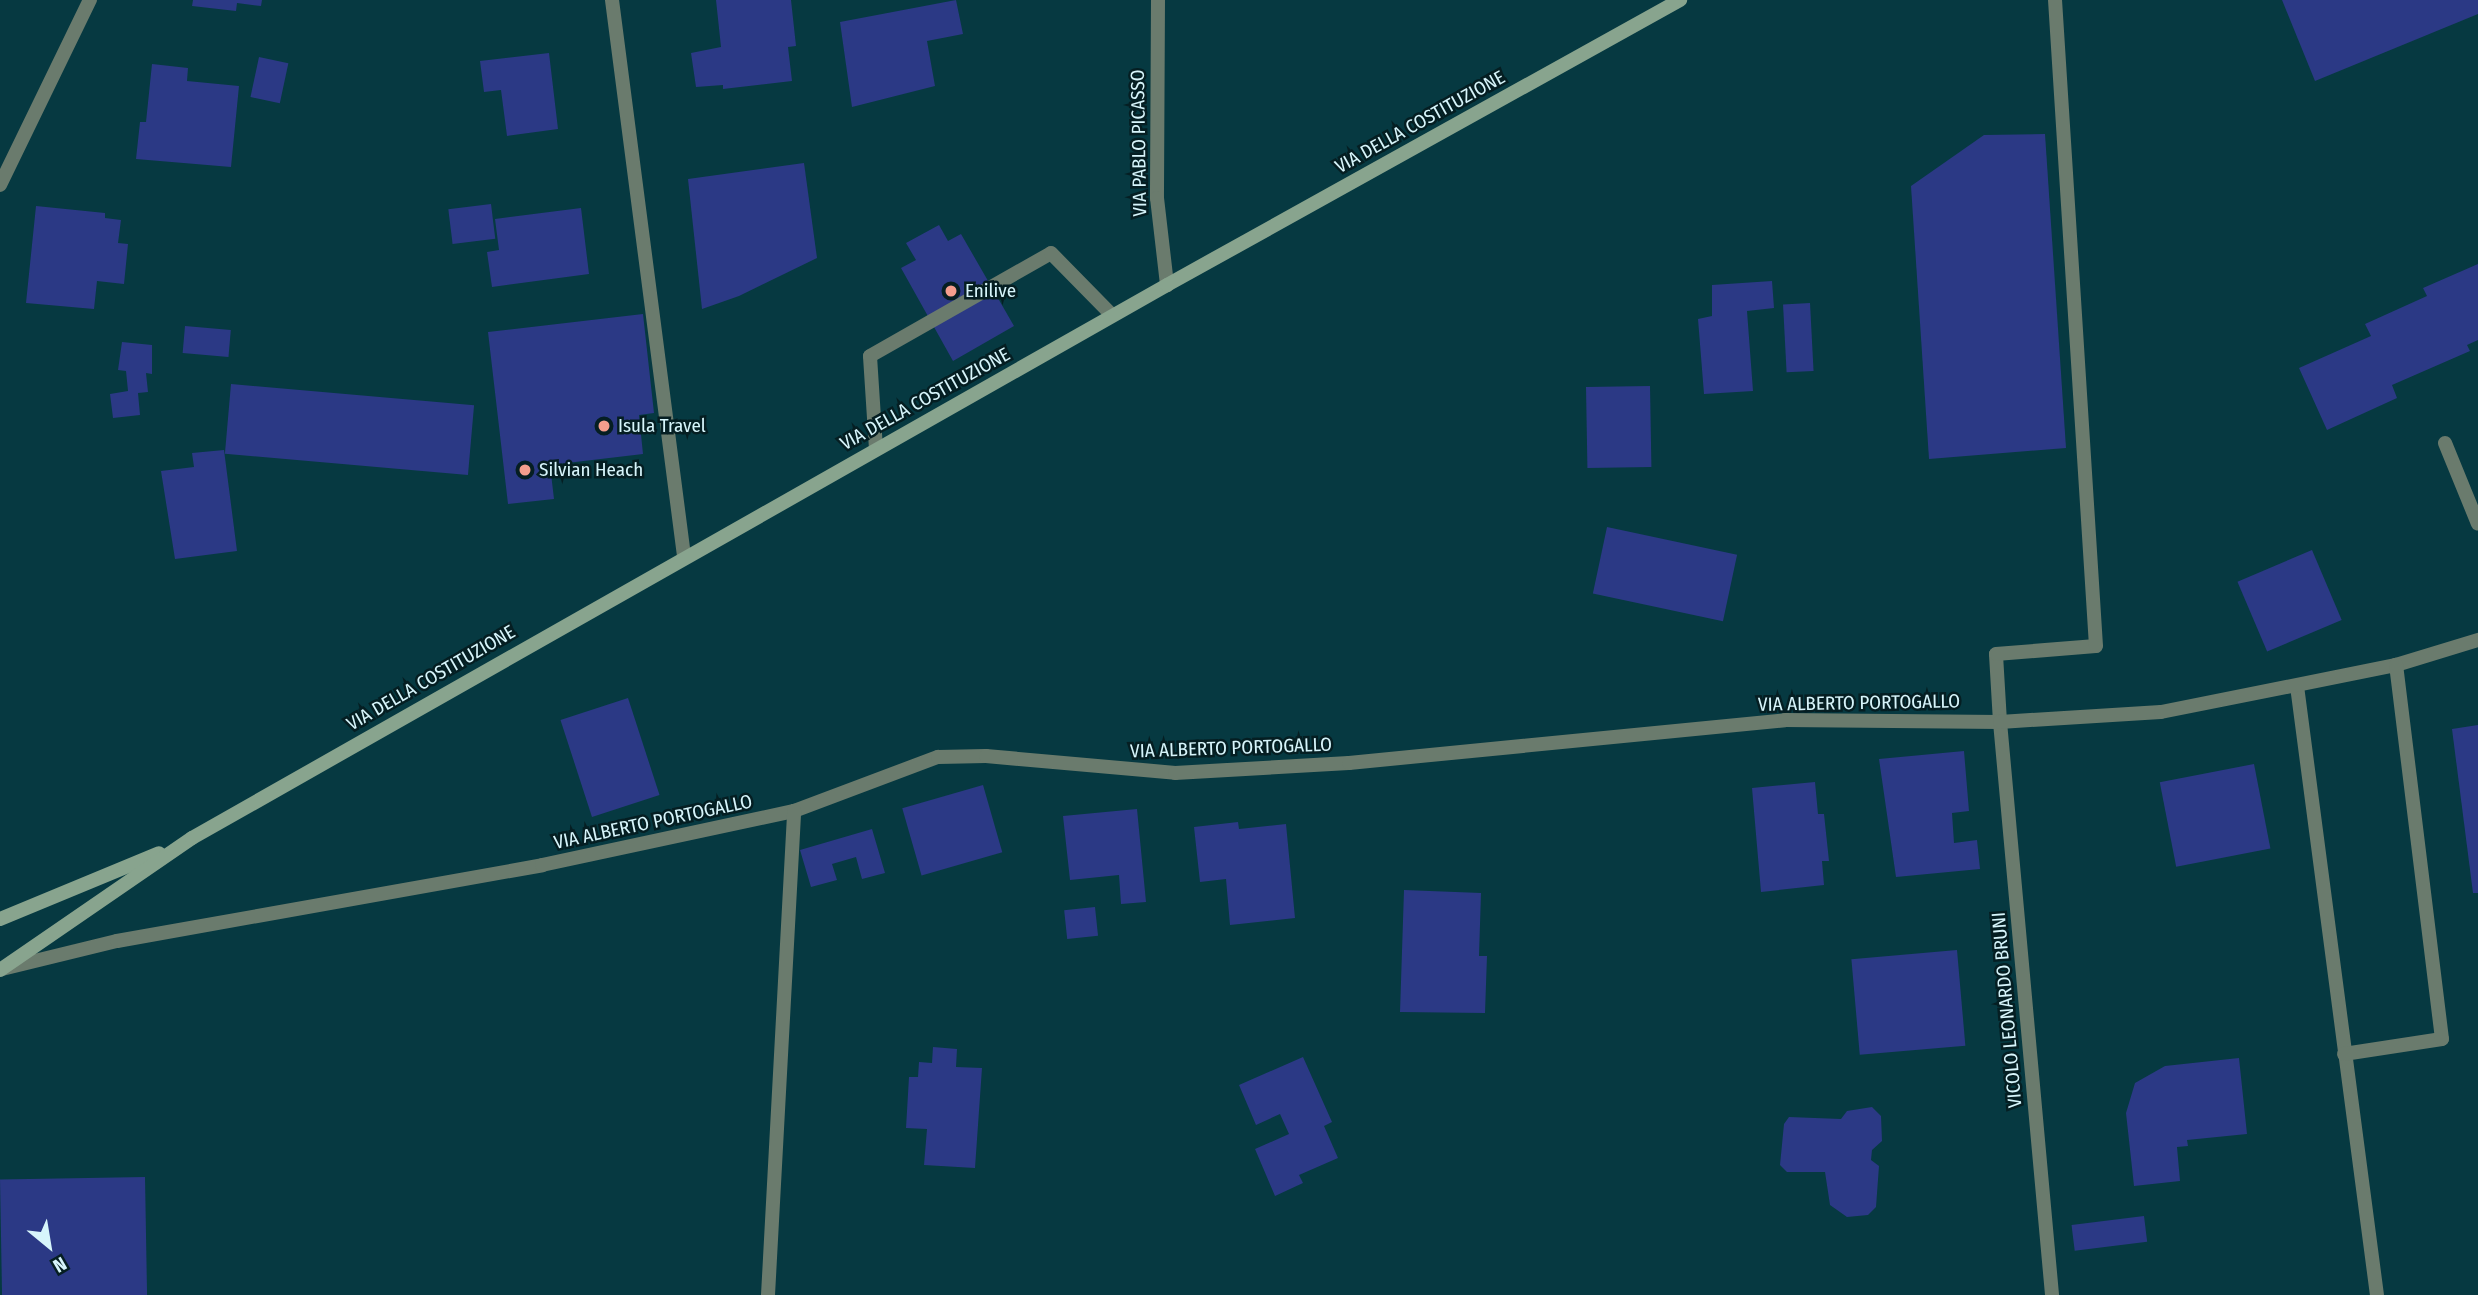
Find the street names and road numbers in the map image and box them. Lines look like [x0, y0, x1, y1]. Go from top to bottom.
street label: VIA DELLA COSTITUZIONE [1331, 66, 1509, 178]
street label: VIA PABLO PICASSO [1126, 69, 1152, 217]
street label: VIA DELLA COSTITUZIONE [836, 343, 1014, 455]
street label: VIA DELLA COSTITUZIONE [343, 621, 519, 735]
street label: VIA ALBERTO PORTOGALLO [1758, 690, 1960, 716]
street label: VIA ALBERTO PORTOGALLO [1130, 733, 1332, 763]
street label: VIA ALBERTO PORTOGALLO [552, 790, 754, 854]
street label: VICOLO LEONARDO BRUNI [1987, 911, 2027, 1109]

